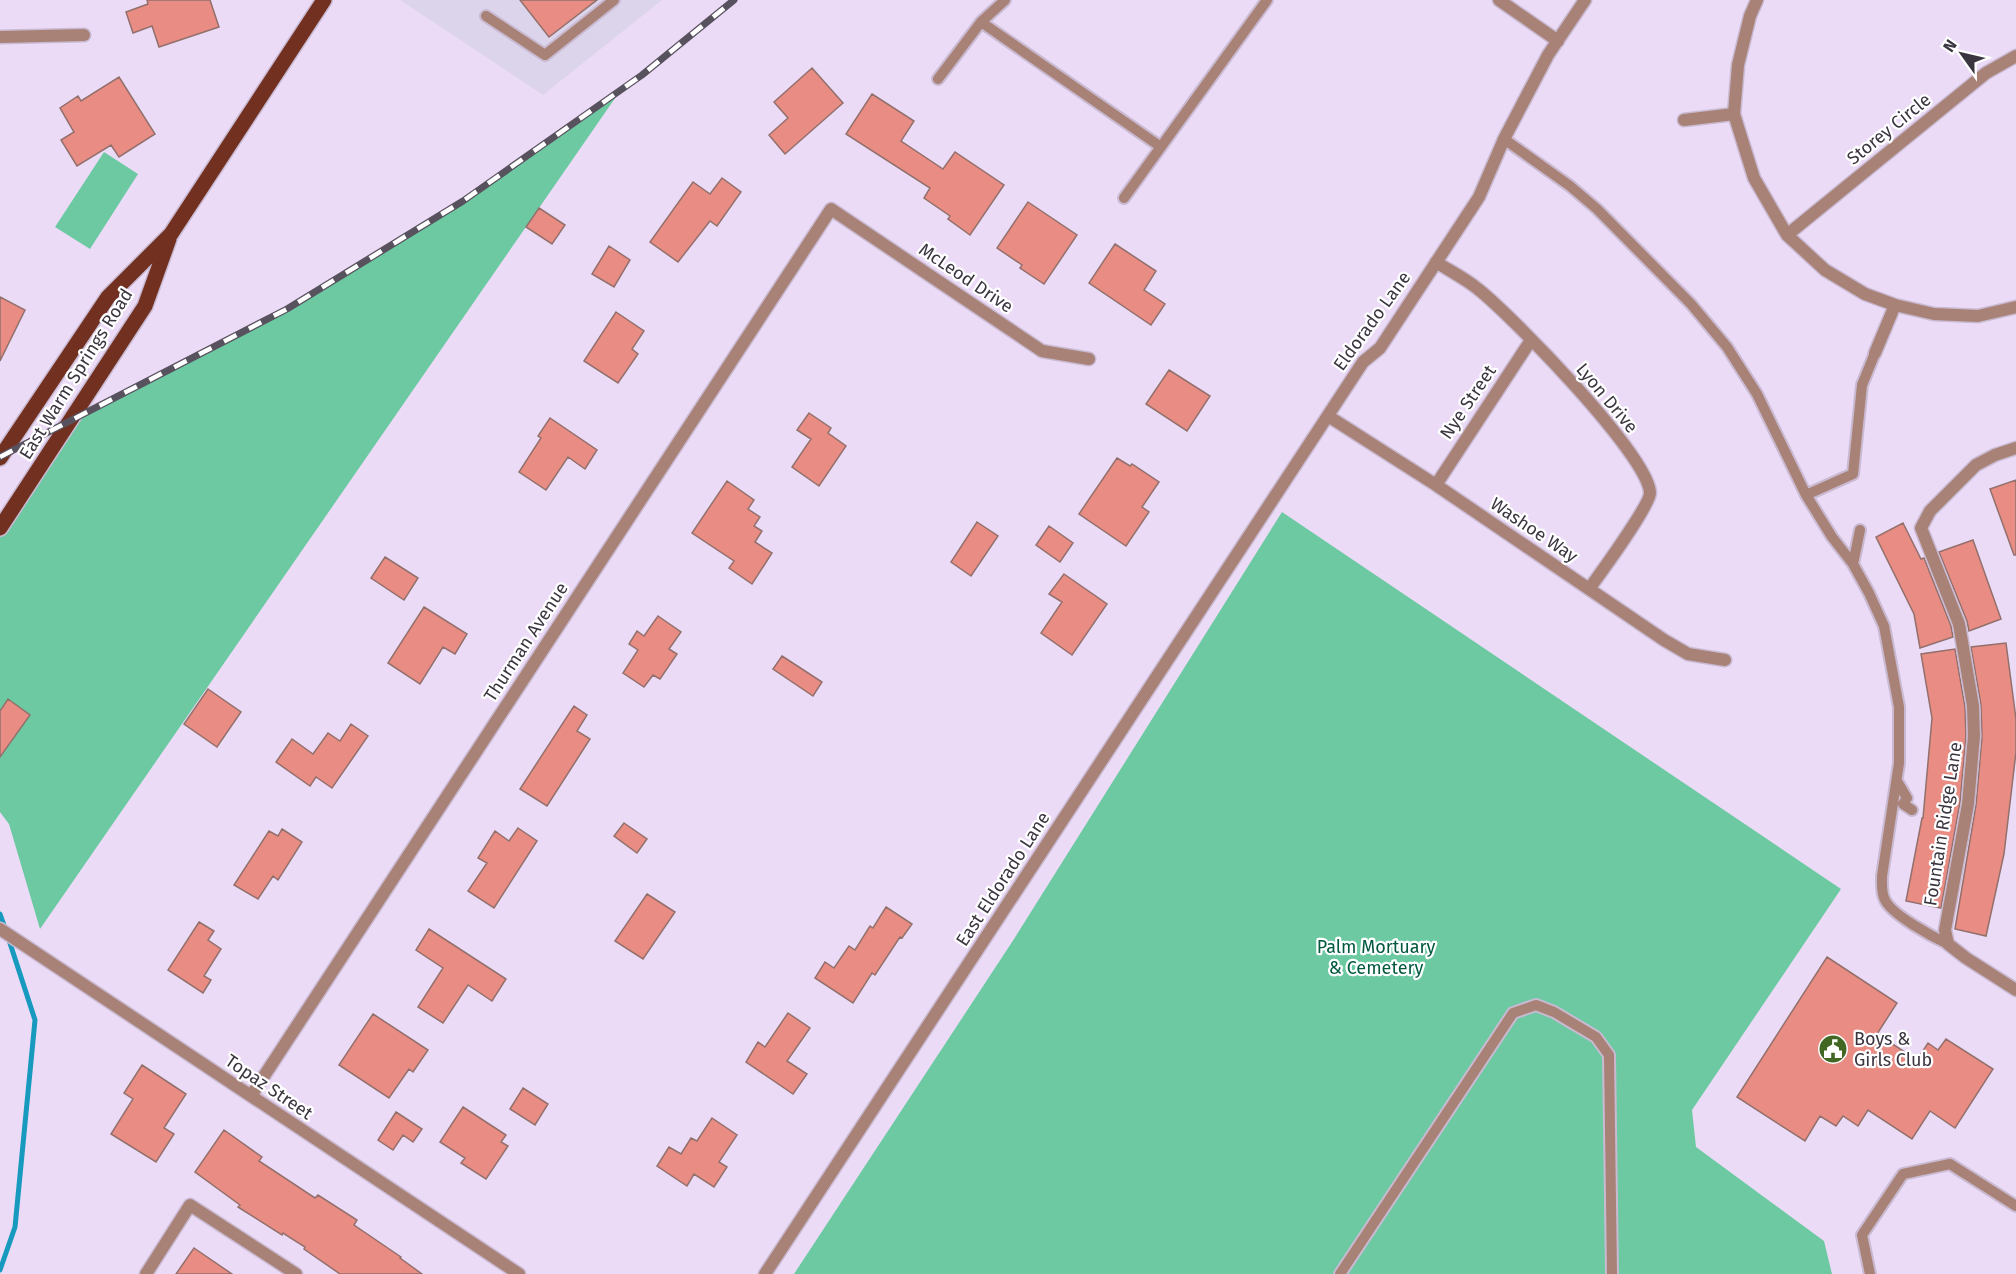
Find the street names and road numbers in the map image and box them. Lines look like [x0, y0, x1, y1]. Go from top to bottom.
street label: Storey Circle [1843, 89, 1935, 169]
street label: McLeod Drive [915, 238, 1017, 318]
street label: Eldorado Lane [1329, 267, 1415, 375]
street label: East Warm Springs Road [14, 285, 138, 463]
street label: Lyon Drive [1571, 359, 1643, 437]
street label: Nye Street [1435, 360, 1501, 443]
street label: Washoe Way [1486, 493, 1582, 567]
street label: Thurman Avenue [479, 578, 573, 706]
street label: Fountain Ridge Lane [1919, 740, 1967, 908]
street label: East Eldorado Lane [951, 808, 1055, 950]
street label: Topaz Street [221, 1050, 317, 1125]

